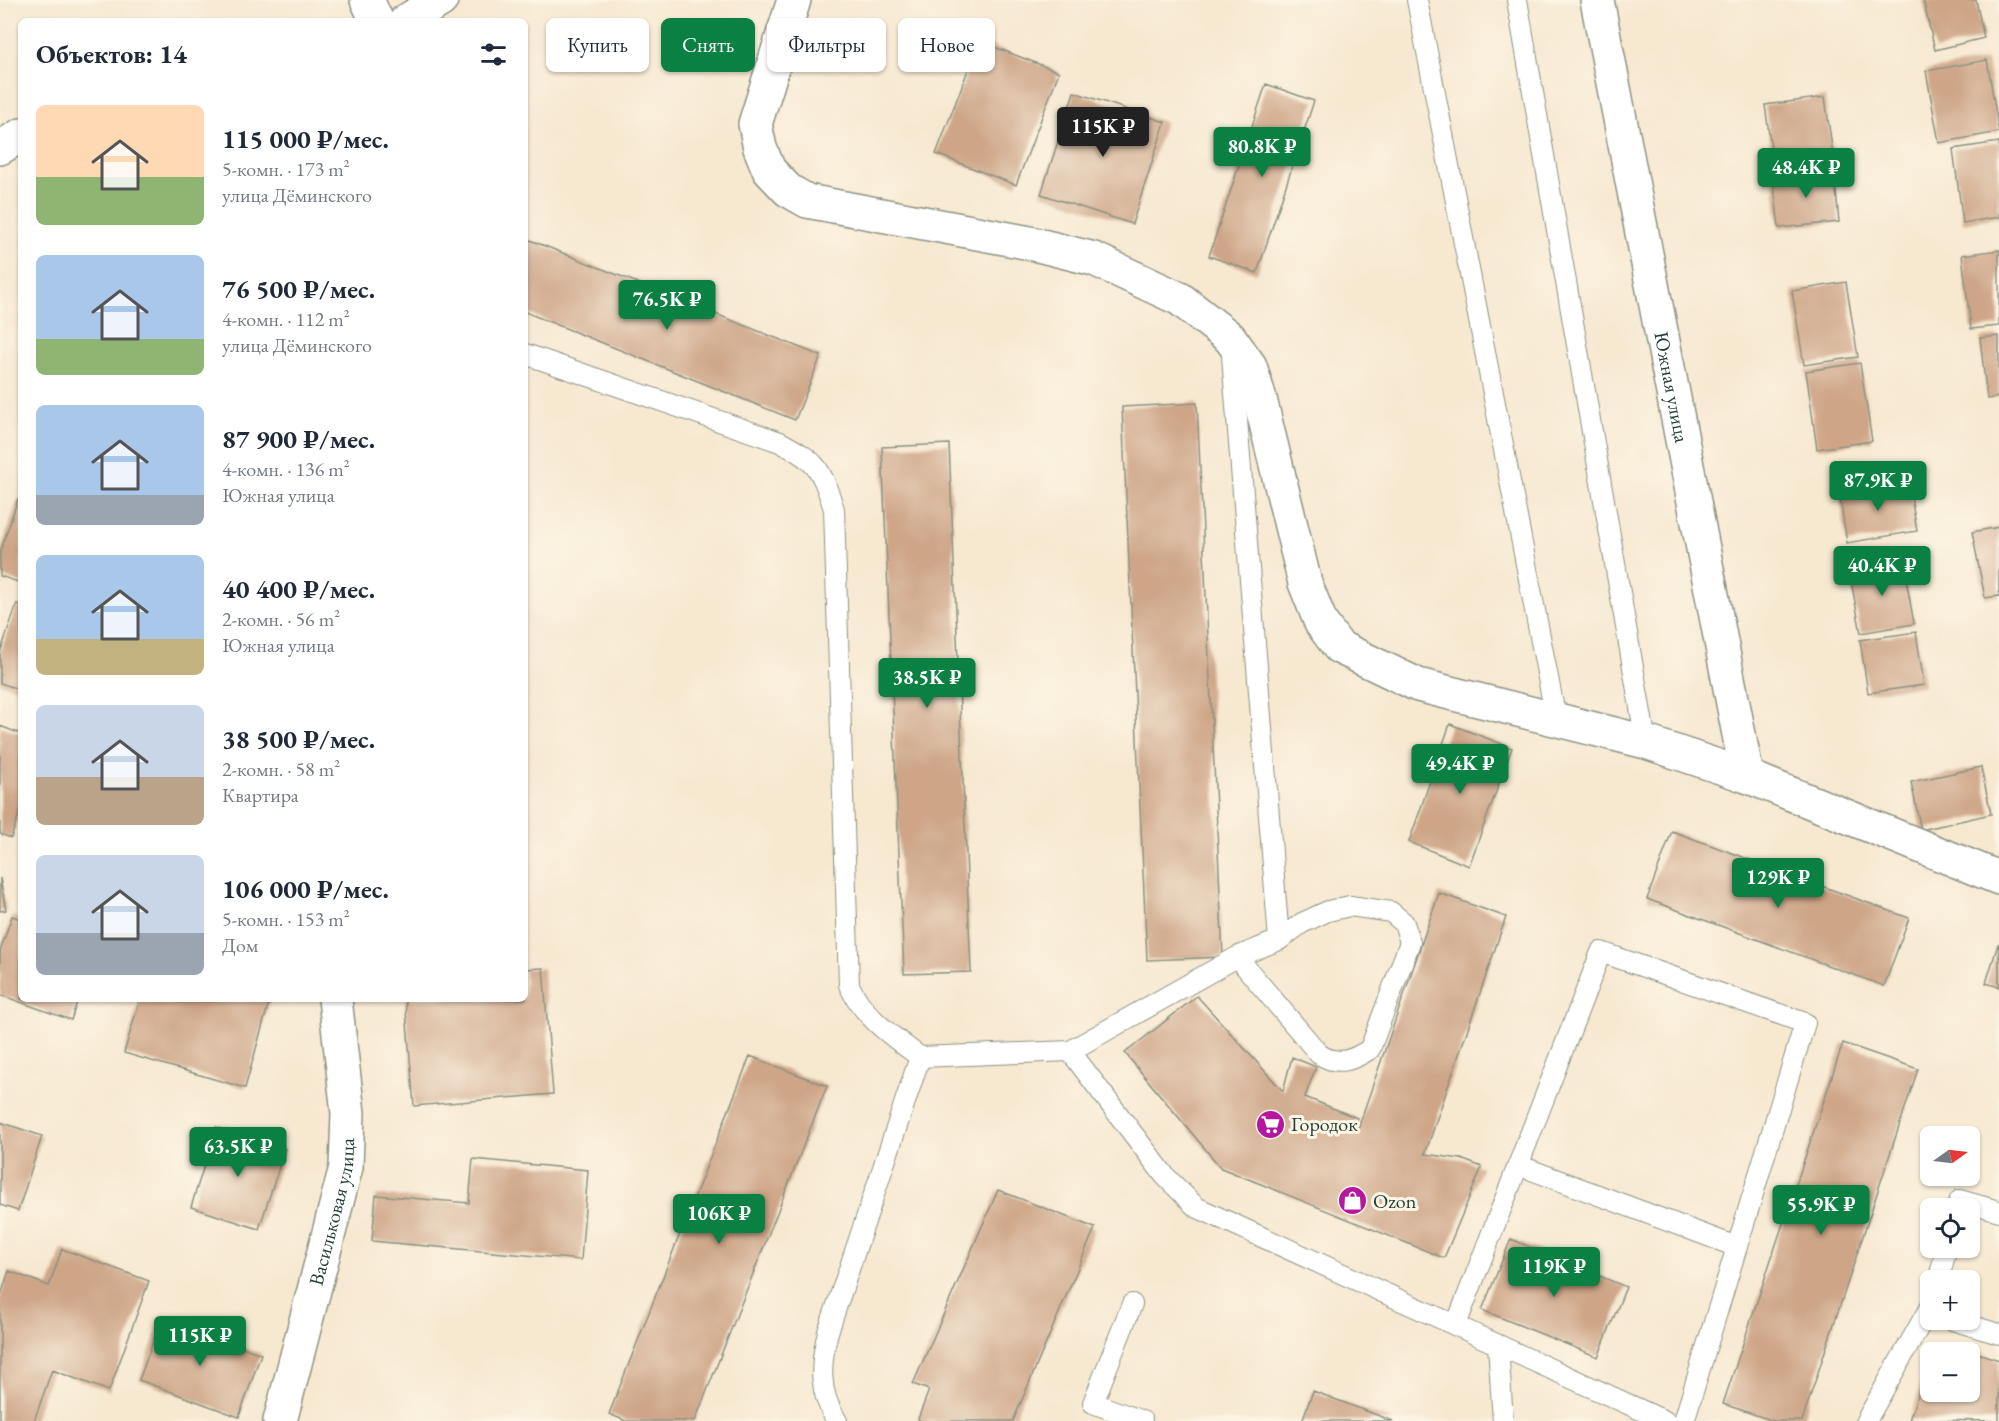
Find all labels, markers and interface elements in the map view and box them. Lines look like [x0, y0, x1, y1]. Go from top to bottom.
chip: Купить [546, 18, 649, 72]
chip: Снять [661, 18, 755, 72]
chip: Фильтры [767, 18, 886, 72]
chip: Новое [898, 18, 995, 72]
text: Объектов: 14 [36, 37, 187, 71]
icon: filters [477, 38, 510, 71]
pin: 115K ₽ [1054, 107, 1152, 158]
text: 115K ₽ [1071, 113, 1135, 139]
text: 115 000 ₽/мес. [222, 122, 389, 156]
pin: 80.8K ₽ [1207, 127, 1317, 178]
icon: home [84, 129, 156, 201]
text: 80.8K ₽ [1228, 133, 1296, 159]
pin: 48.4K ₽ [1751, 148, 1861, 199]
text: 48.4K ₽ [1772, 154, 1840, 180]
text: 5-комн. · 173 m² [222, 156, 350, 182]
text: улица Дёминского [222, 182, 372, 208]
text: 76 500 ₽/мес. [222, 272, 375, 306]
icon: home [84, 279, 156, 351]
pin: 76.5K ₽ [612, 280, 722, 331]
text: 76.5K ₽ [633, 286, 701, 312]
text: 4-комн. · 112 m² [222, 306, 350, 332]
street label: Южная улица [1648, 329, 1695, 445]
text: улица Дёминского [222, 332, 372, 358]
text: 87 900 ₽/мес. [222, 422, 375, 456]
icon: home [84, 429, 156, 501]
text: 4-комн. · 136 m² [222, 456, 350, 482]
pin: 87.9K ₽ [1823, 461, 1933, 512]
text: 87.9K ₽ [1844, 467, 1912, 493]
text: Южная улица [222, 482, 335, 508]
pin: 40.4K ₽ [1827, 546, 1937, 597]
text: 40.4K ₽ [1848, 552, 1916, 578]
text: 40 400 ₽/мес. [222, 572, 375, 606]
icon: home [84, 579, 156, 651]
text: 2-комн. · 56 m² [222, 606, 340, 632]
text: Южная улица [222, 632, 335, 658]
pin: 38.5K ₽ [872, 658, 982, 709]
text: 38.5K ₽ [893, 664, 961, 690]
text: 38 500 ₽/мес. [222, 722, 375, 756]
icon: home [84, 729, 156, 801]
pin: 49.4K ₽ [1405, 744, 1515, 795]
text: 49.4K ₽ [1426, 750, 1494, 776]
text: 2-комн. · 58 m² [222, 756, 340, 782]
text: Квартира [222, 782, 299, 808]
pin: 129K ₽ [1729, 858, 1827, 909]
text: 129K ₽ [1746, 864, 1810, 890]
text: 106 000 ₽/мес. [222, 872, 389, 906]
icon: home [84, 879, 156, 951]
text: 5-комн. · 153 m² [222, 906, 350, 932]
text: Дом [222, 932, 258, 958]
supermarket icon: Городок [1254, 1108, 1286, 1140]
place label: Городок [1291, 1111, 1358, 1137]
north arrow [1920, 1126, 1980, 1186]
map controls [1920, 1126, 1980, 1402]
pin: 63.5K ₽ [183, 1127, 293, 1178]
text: 63.5K ₽ [204, 1133, 272, 1159]
street label: Васильковая улица [303, 1138, 360, 1288]
shop icon: Ozon [1336, 1185, 1368, 1217]
pin: 55.9K ₽ [1766, 1185, 1876, 1236]
place label: Ozon [1373, 1188, 1417, 1214]
text: 55.9K ₽ [1787, 1191, 1855, 1217]
pin: 106K ₽ [670, 1194, 768, 1245]
button: locate [1920, 1198, 1980, 1258]
text: 106K ₽ [687, 1200, 751, 1226]
pin: 119K ₽ [1505, 1247, 1603, 1298]
text: 119K ₽ [1522, 1253, 1586, 1279]
button: + [1920, 1270, 1980, 1330]
pin: 115K ₽ [151, 1316, 249, 1367]
text: 115K ₽ [168, 1322, 232, 1348]
button: − [1920, 1342, 1980, 1402]

